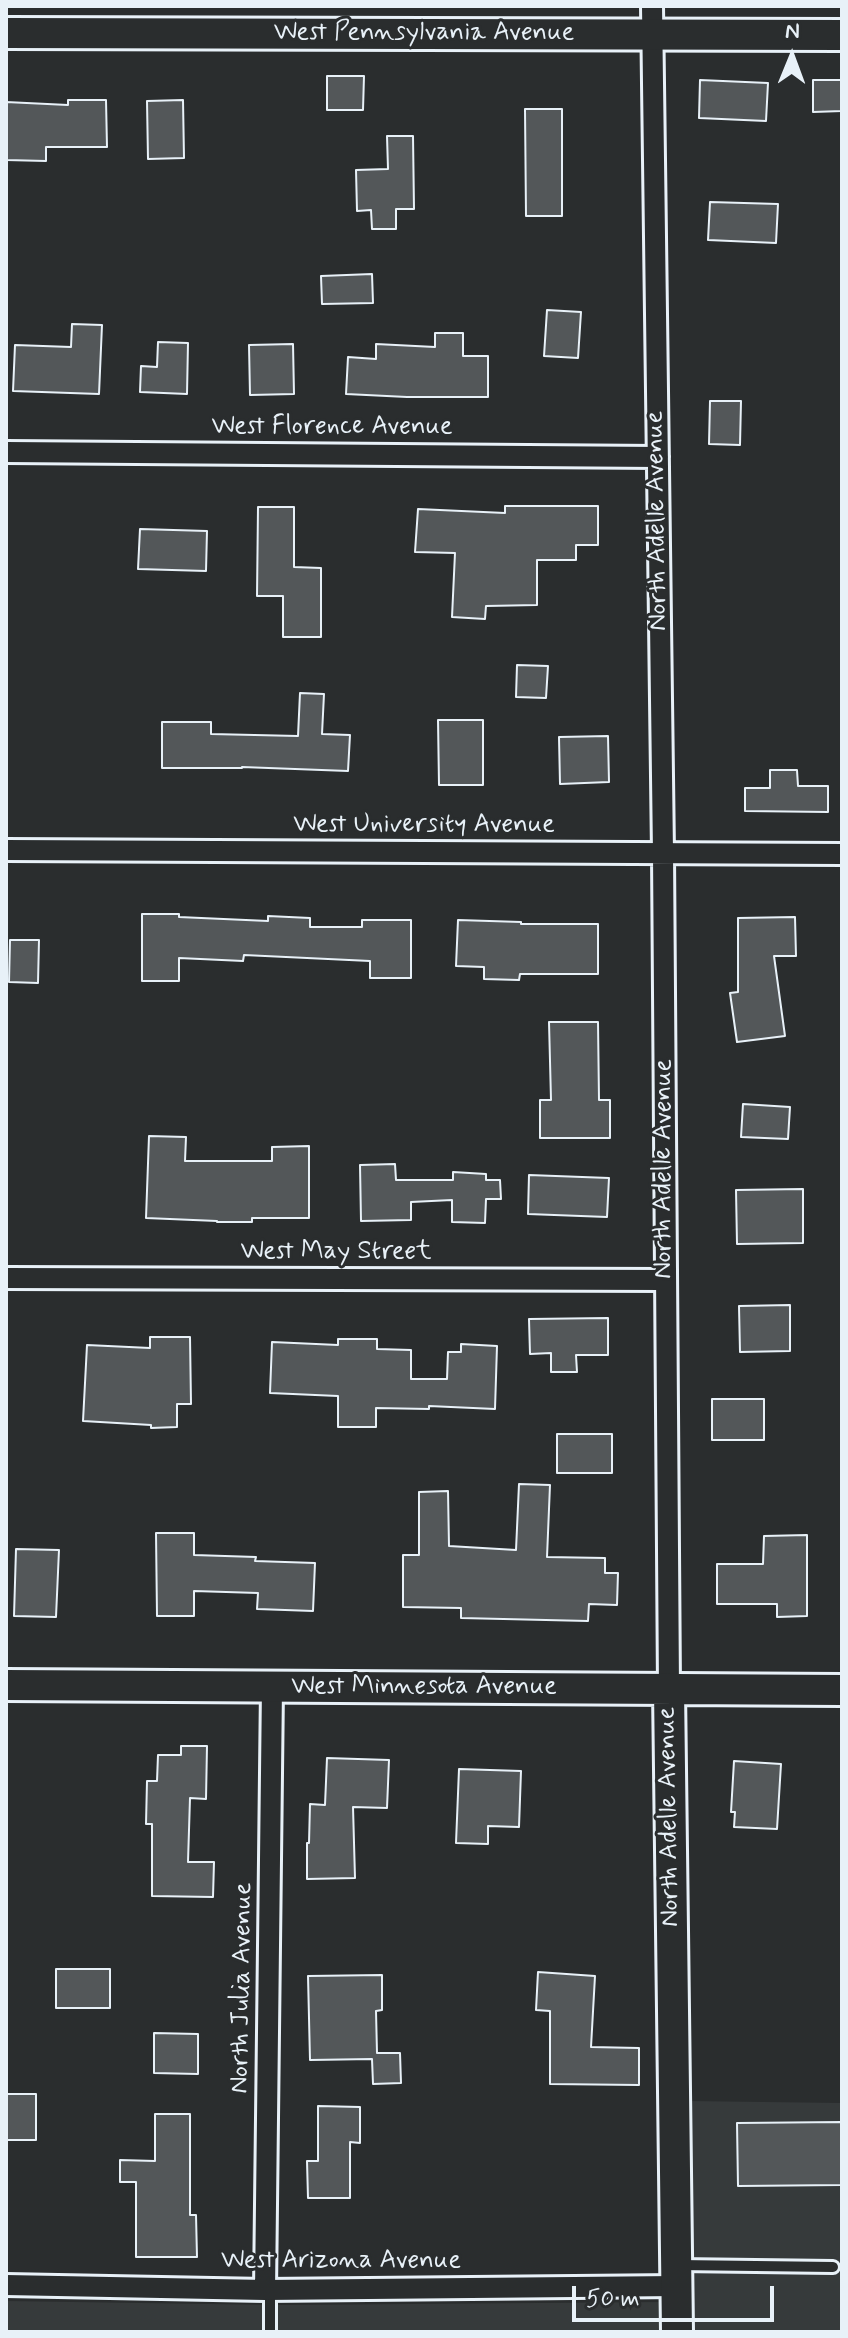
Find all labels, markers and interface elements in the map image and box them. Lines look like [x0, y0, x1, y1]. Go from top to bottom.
north arrow [752, 16, 832, 96]
street label: West Pennsylvania Avenue [274, 18, 574, 50]
text: N [785, 18, 800, 46]
street label: North Adelle Avenue [640, 411, 676, 631]
street label: West Florence Avenue [211, 412, 453, 444]
street label: West University Avenue [293, 810, 555, 842]
street label: North Adelle Avenue [649, 1059, 681, 1279]
street label: West May Street [240, 1237, 432, 1269]
street label: West Minnesota Avenue [291, 1672, 557, 1704]
street label: North Adelle Avenue [652, 1707, 688, 1927]
street label: North Julia Avenue [226, 1882, 260, 2094]
street label: West Arizona Avenue [221, 2246, 461, 2278]
scale bar [576, 2270, 778, 2320]
text: 50 m [586, 2284, 640, 2315]

